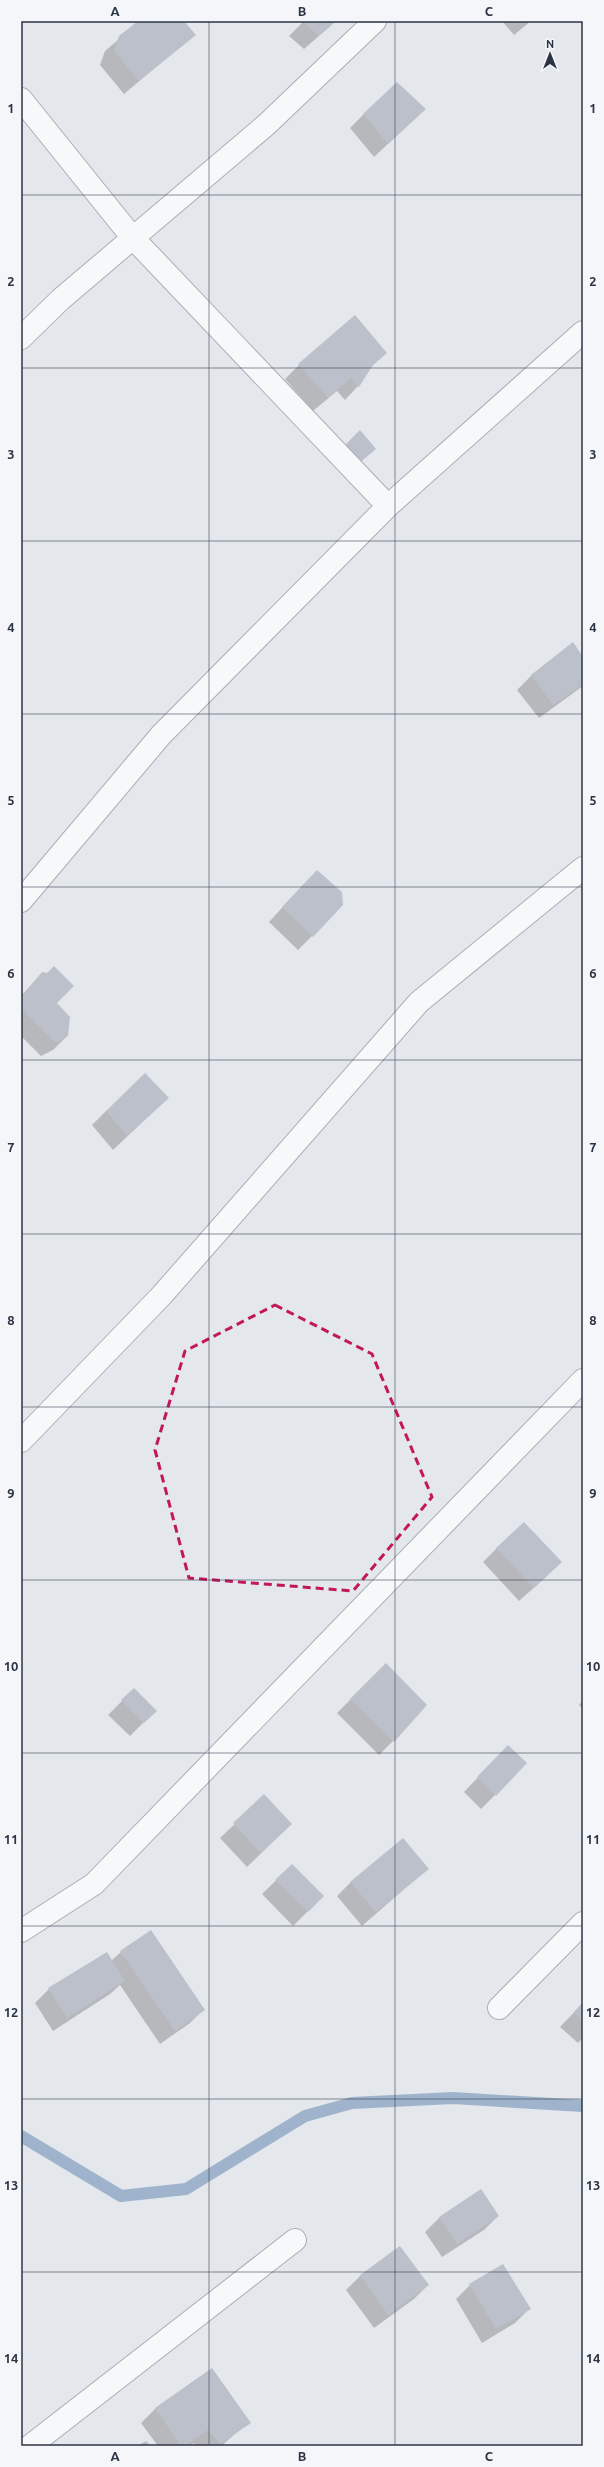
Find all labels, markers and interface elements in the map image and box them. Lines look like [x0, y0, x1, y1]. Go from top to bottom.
text: A [110, 4, 120, 18]
text: B [298, 4, 307, 18]
text: C [485, 4, 494, 18]
north arrow [530, 34, 570, 74]
text: N [546, 38, 554, 50]
text: 1 [7, 101, 15, 115]
text: 1 [589, 101, 597, 115]
text: 2 [7, 274, 15, 288]
text: 2 [589, 274, 597, 288]
text: 3 [7, 447, 15, 461]
text: 3 [589, 447, 597, 461]
text: 4 [7, 620, 15, 634]
text: 4 [589, 620, 597, 634]
text: 5 [7, 793, 15, 807]
text: 5 [589, 793, 597, 807]
text: 6 [7, 966, 15, 980]
text: 6 [589, 966, 597, 980]
text: 7 [7, 1140, 15, 1154]
text: 7 [589, 1140, 597, 1154]
text: 8 [7, 1313, 15, 1327]
text: 8 [589, 1313, 597, 1327]
text: 9 [7, 1486, 15, 1500]
text: 9 [589, 1486, 597, 1500]
text: 10 [4, 1659, 18, 1673]
text: 10 [586, 1659, 600, 1673]
text: 11 [4, 1832, 18, 1846]
text: 11 [586, 1832, 600, 1846]
text: 12 [4, 2005, 18, 2019]
text: 12 [586, 2005, 600, 2019]
text: 13 [4, 2178, 18, 2192]
text: 13 [586, 2178, 600, 2192]
text: 14 [4, 2351, 18, 2365]
text: 14 [586, 2351, 600, 2365]
text: A [110, 2449, 120, 2463]
text: B [298, 2449, 307, 2463]
text: C [485, 2449, 494, 2463]

